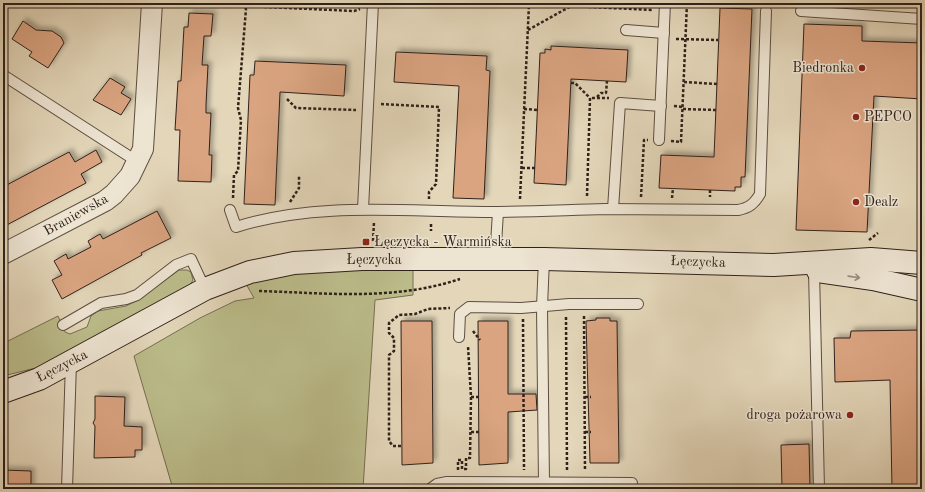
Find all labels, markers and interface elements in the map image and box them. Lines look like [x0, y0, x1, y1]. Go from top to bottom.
place label: Biedronka [792, 61, 854, 75]
marker: Biedronka [857, 63, 867, 73]
place label: PEPCO [864, 110, 912, 124]
marker: PEPCO [851, 112, 861, 122]
street label: Braniewska [41, 192, 111, 238]
place label: Dealz [864, 195, 898, 209]
marker: Dealz [851, 197, 861, 207]
place label: Łęczycka - Warmińska [374, 235, 512, 249]
marker: Łęczycka - Warmińska [361, 237, 371, 247]
street label: Łęczycka [346, 253, 402, 267]
street label: Łęczycka [670, 254, 726, 270]
one-way arrow [847, 273, 860, 281]
street label: Łęczycka [34, 347, 90, 385]
place label: droga pożarowa [747, 408, 842, 422]
marker: droga pożarowa [845, 410, 855, 420]

